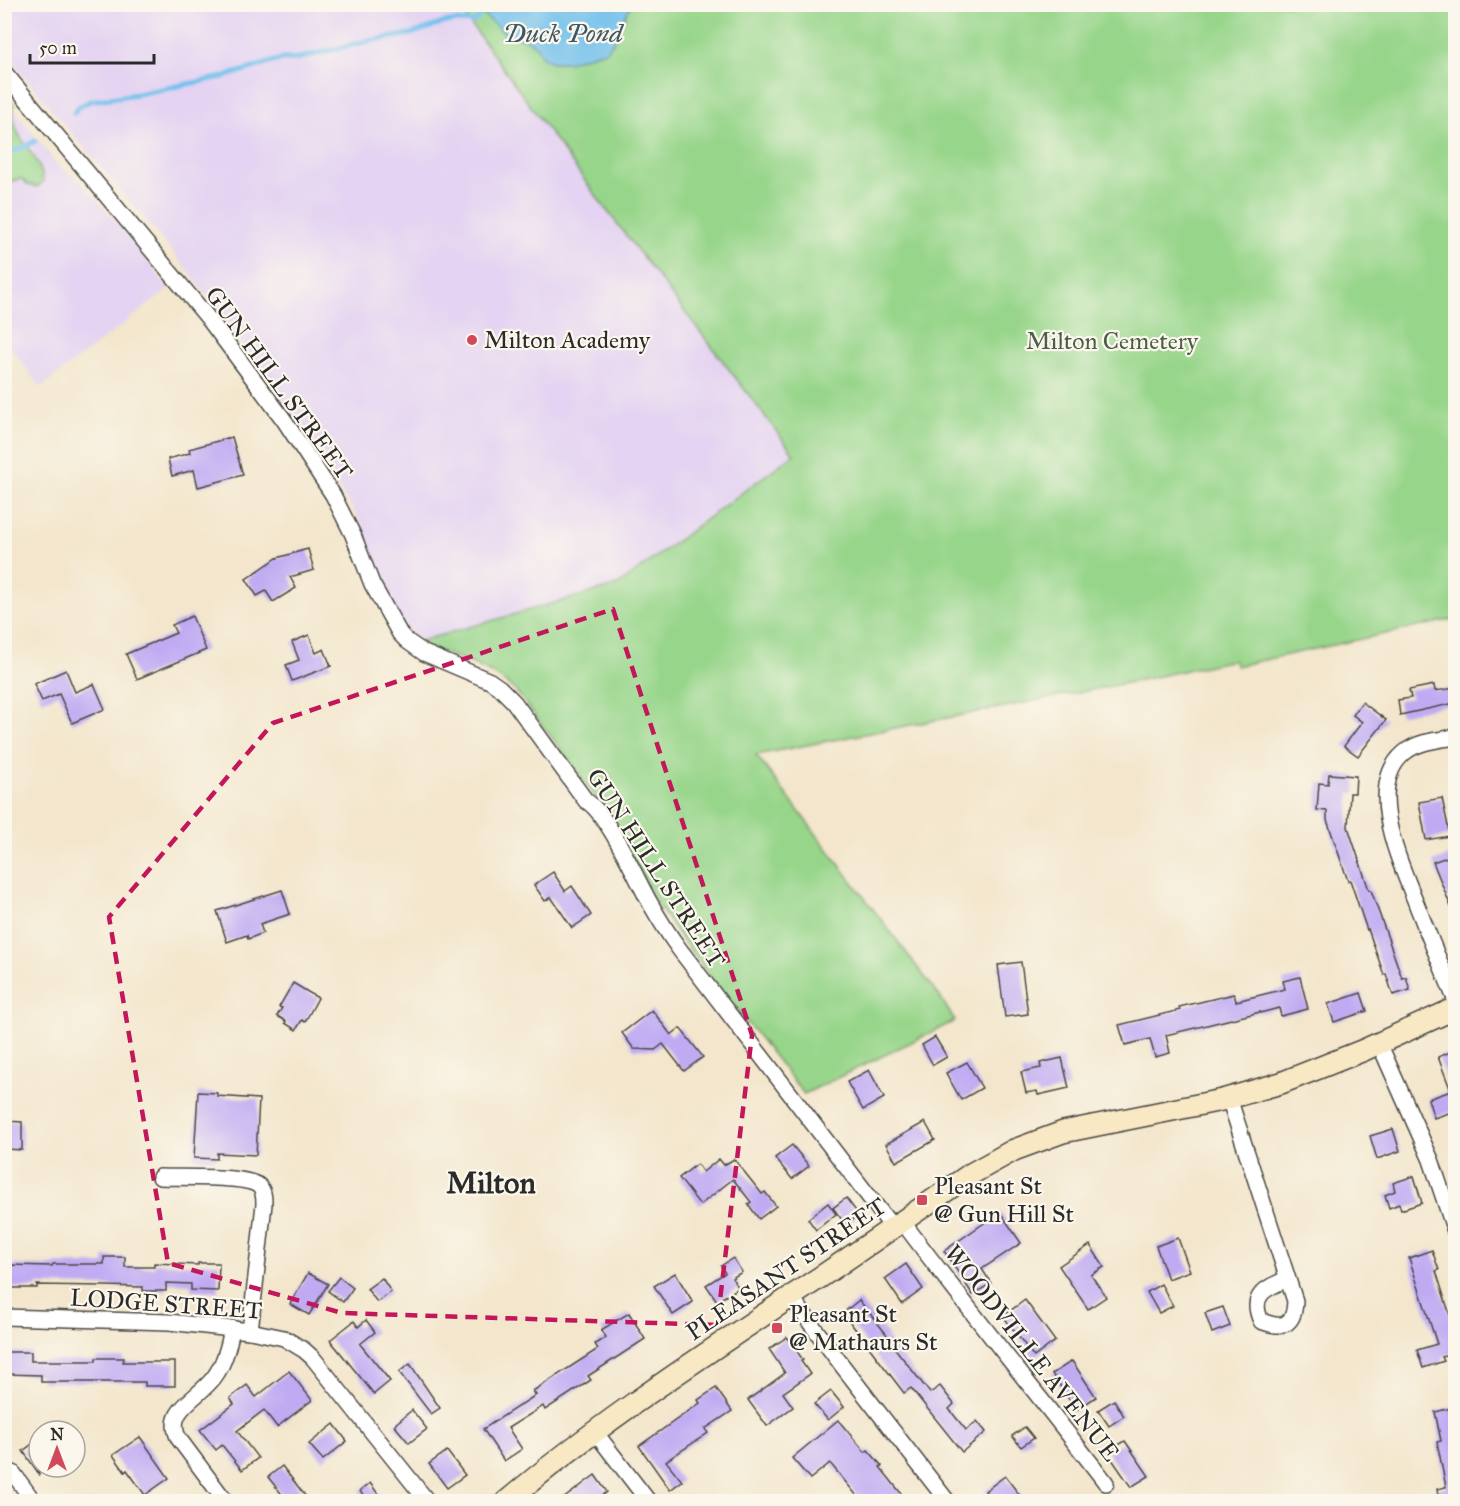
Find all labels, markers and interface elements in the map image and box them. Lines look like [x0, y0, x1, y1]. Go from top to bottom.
water label: Duck Pond [503, 17, 624, 49]
scale bar [30, 27, 154, 65]
text: 50 m [39, 37, 77, 59]
street label: GUN HILL STREET [199, 280, 359, 486]
place label: Milton Academy [484, 325, 651, 355]
park label: Milton Cemetery [1026, 326, 1199, 356]
marker: Milton Academy [465, 333, 479, 347]
street label: GUN HILL STREET [580, 763, 732, 973]
district label: Milton [446, 1165, 536, 1201]
place label: Pleasant St @ Gun Hill St [934, 1171, 1074, 1229]
street label: PLEASANT STREET [680, 1191, 892, 1347]
marker: Pleasant St @ Gun Hill St [915, 1193, 929, 1207]
street label: WOODVILLE AVENUE [938, 1239, 1126, 1467]
street label: LODGE STREET [69, 1282, 263, 1326]
place label: Pleasant St @ Mathaurs St [789, 1299, 938, 1357]
marker: Pleasant St @ Mathaurs St [770, 1321, 784, 1335]
north arrow [27, 1419, 87, 1479]
text: N [50, 1425, 64, 1444]

